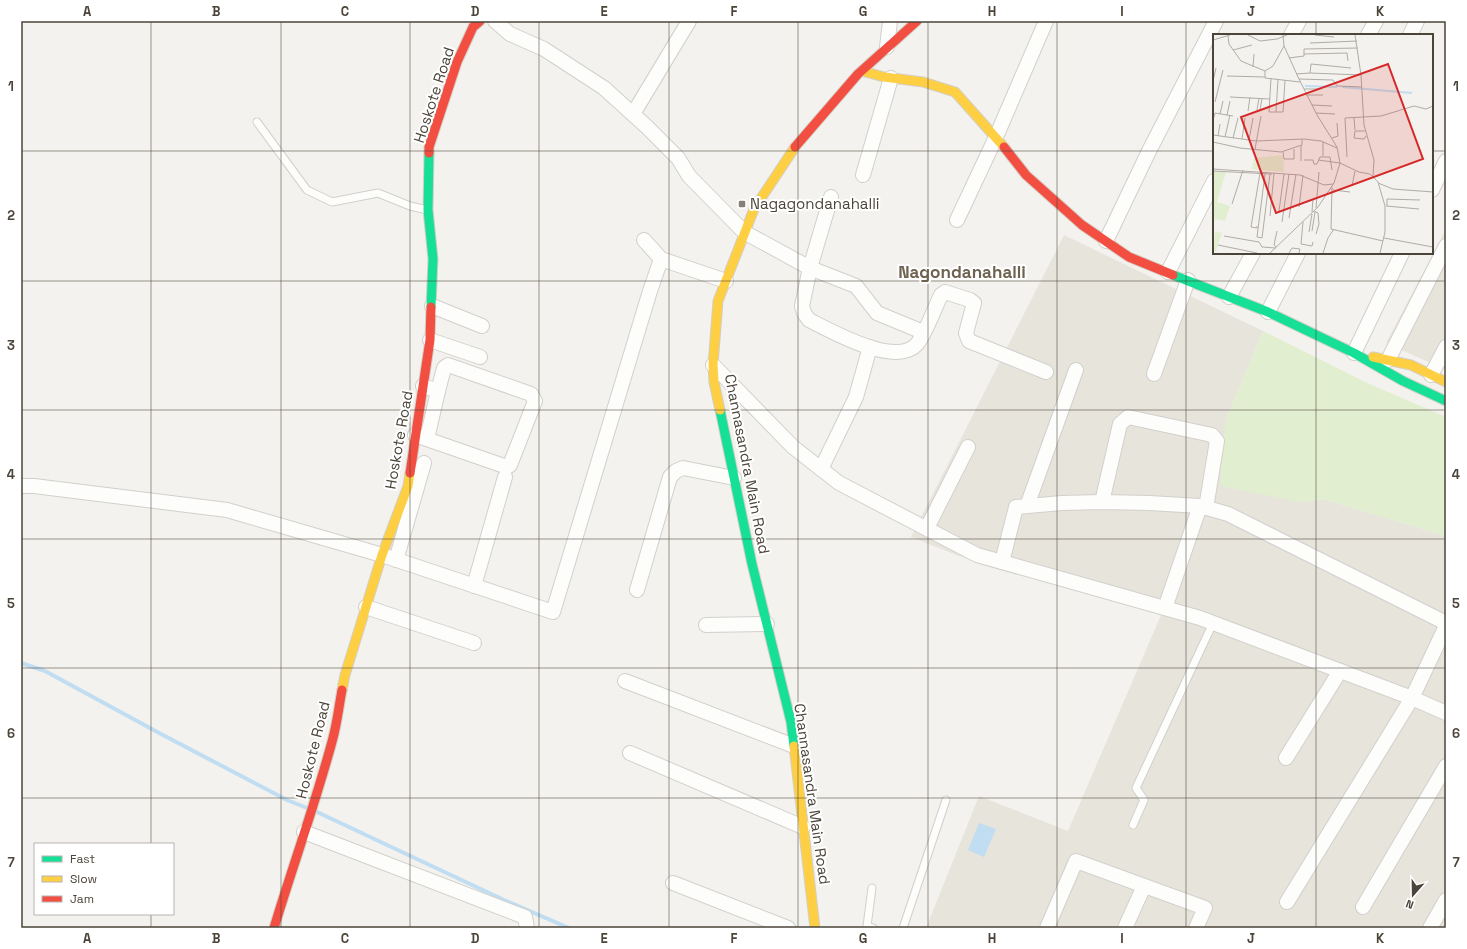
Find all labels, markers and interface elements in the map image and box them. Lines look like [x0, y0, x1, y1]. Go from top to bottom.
text: A [83, 3, 92, 20]
text: B [212, 3, 221, 20]
text: C [341, 3, 349, 20]
text: D [471, 3, 480, 20]
text: E [600, 3, 608, 20]
text: F [731, 3, 738, 20]
text: G [859, 3, 867, 20]
text: H [988, 3, 996, 20]
text: I [1120, 3, 1124, 20]
text: J [1247, 3, 1255, 20]
text: K [1376, 3, 1385, 20]
inset map [1213, 34, 1433, 254]
street label: Hoskote Road [409, 44, 458, 145]
text: 1 [8, 78, 14, 95]
text: 1 [1453, 78, 1459, 95]
place label: Nagagondanahalli [750, 194, 879, 213]
marker: Nagagondanahalli [737, 199, 747, 209]
text: 2 [7, 207, 15, 224]
text: 2 [1452, 207, 1460, 224]
district label: Nagondanahalli [898, 261, 1026, 283]
text: 3 [7, 337, 15, 354]
text: 3 [1452, 337, 1460, 354]
street label: Channasandra Main Road [721, 372, 774, 555]
street label: Hoskote Road [380, 389, 417, 491]
text: 4 [7, 466, 15, 483]
text: 4 [1452, 466, 1460, 483]
text: 5 [7, 595, 15, 612]
text: 5 [1452, 595, 1460, 612]
street label: Hoskote Road [291, 699, 334, 801]
street label: Channasandra Main Road [790, 702, 835, 886]
text: 6 [7, 725, 15, 742]
text: 6 [1452, 725, 1460, 742]
legend [34, 843, 174, 915]
text: Fast [70, 851, 95, 867]
text: 7 [7, 854, 15, 871]
text: 7 [1452, 854, 1460, 871]
text: Slow [70, 871, 97, 887]
north arrow [1393, 875, 1433, 915]
text: Jam [70, 891, 94, 907]
text: N [1404, 897, 1415, 912]
text: A [83, 930, 92, 947]
text: B [212, 930, 221, 947]
text: C [341, 930, 349, 947]
text: D [471, 930, 480, 947]
text: E [600, 930, 608, 947]
text: F [731, 930, 738, 947]
text: G [859, 930, 867, 947]
text: H [988, 930, 996, 947]
text: I [1120, 930, 1124, 947]
text: J [1247, 930, 1255, 947]
text: K [1376, 930, 1385, 947]

